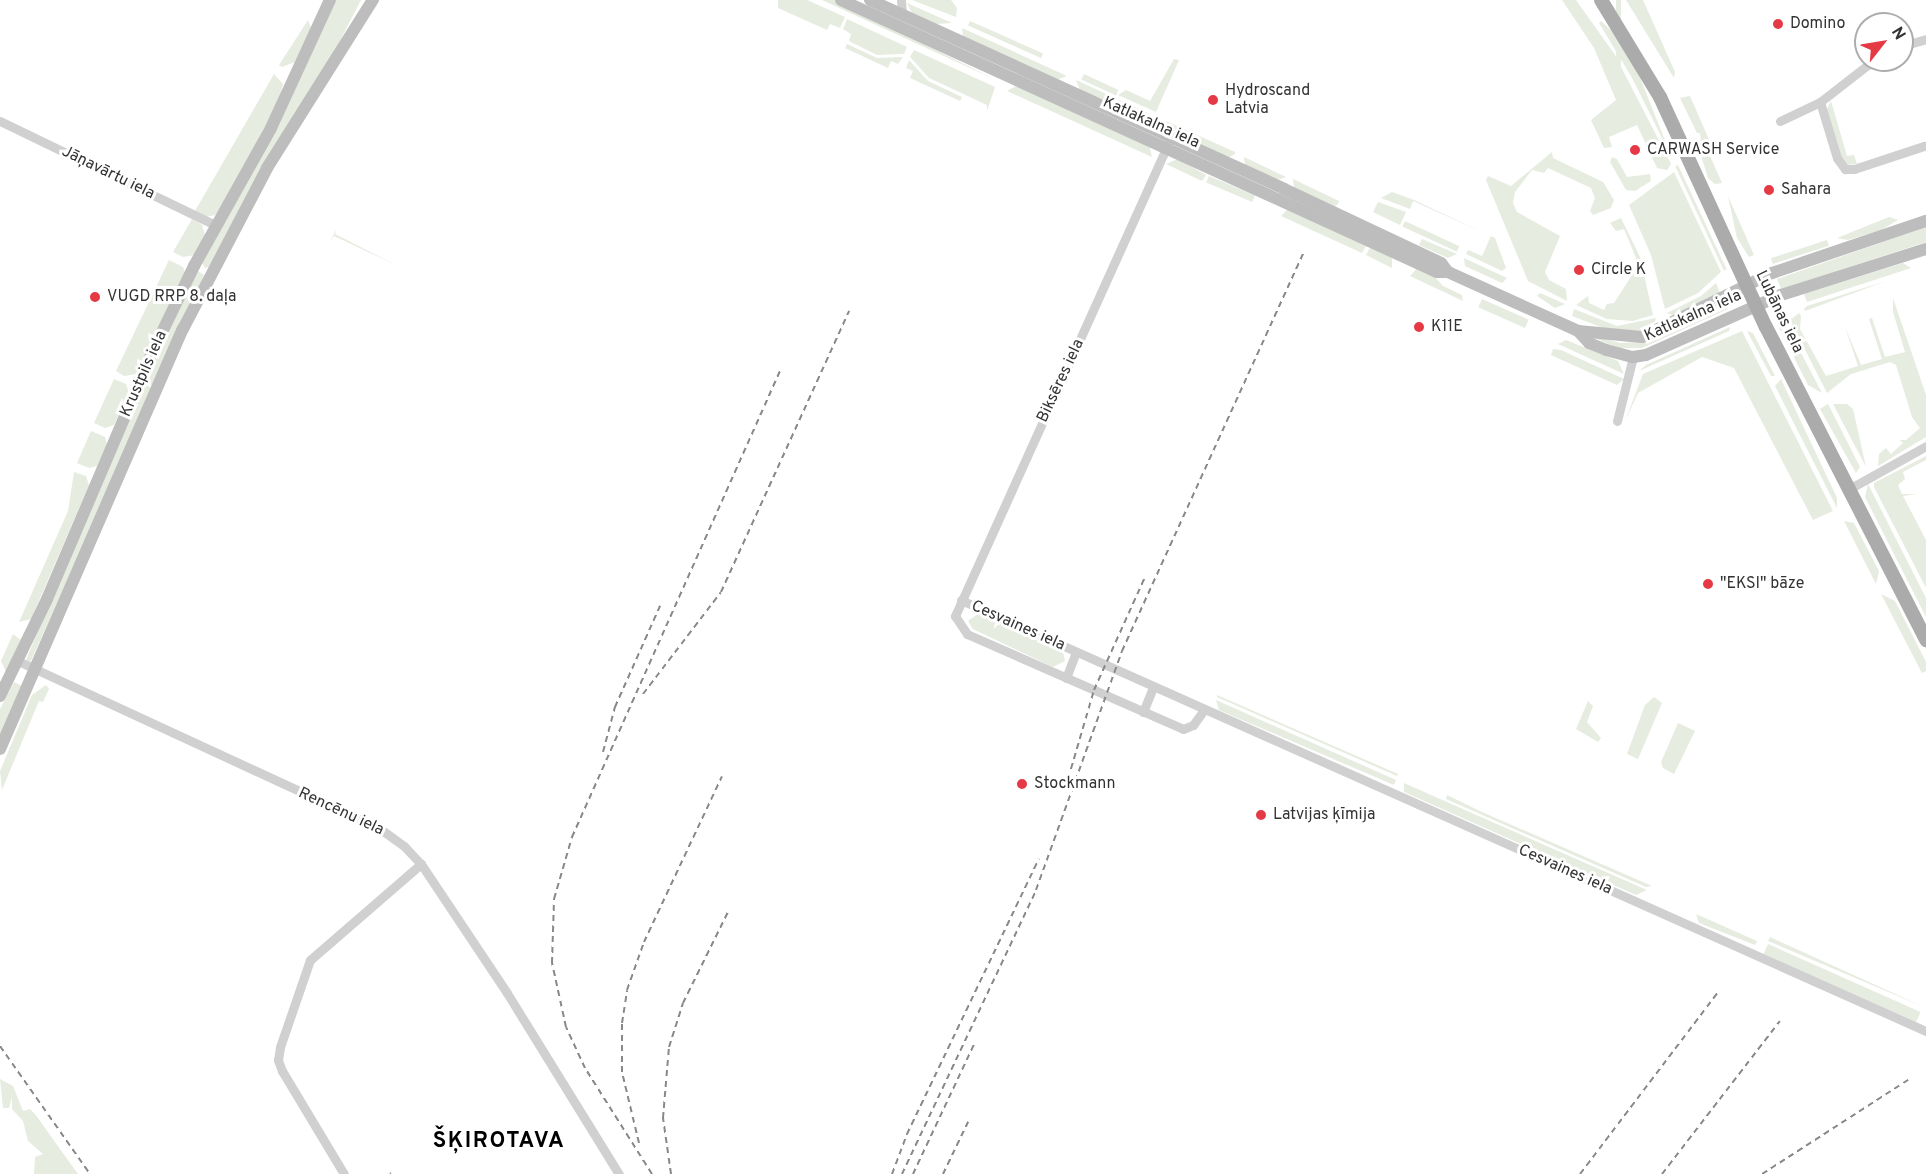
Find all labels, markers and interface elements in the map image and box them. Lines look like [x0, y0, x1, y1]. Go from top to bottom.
north arrow [1854, 12, 1914, 72]
place label: Domino [1790, 14, 1845, 34]
marker: Domino [1771, 17, 1785, 31]
text: N [1886, 24, 1909, 44]
place label: Hydroscand Latvia [1225, 81, 1310, 119]
street label: Katlakalna iela [1100, 93, 1202, 153]
marker: Hydroscand Latvia [1206, 93, 1220, 107]
place label: CARWASH Service [1647, 140, 1779, 160]
street label: Jāņavārtu iela [58, 142, 158, 204]
marker: CARWASH Service [1628, 143, 1642, 157]
place label: Sahara [1781, 180, 1831, 200]
marker: Sahara [1762, 183, 1776, 197]
place label: Circle K [1591, 260, 1646, 280]
marker: Circle K [1572, 263, 1586, 277]
street label: Lubānas iela [1751, 268, 1807, 356]
street label: Katlakalna iela [1642, 286, 1744, 346]
place label: VUGD RRP 8. daļa [107, 287, 236, 307]
marker: VUGD RRP 8. daļa [88, 290, 102, 304]
place label: K11E [1431, 317, 1463, 337]
marker: K11E [1412, 320, 1426, 334]
street label: Krustpils iela [116, 328, 172, 420]
street label: Biksēres iela [1033, 336, 1089, 426]
place label: "EKSI" bāze [1720, 574, 1804, 594]
marker: "EKSI" bāze [1701, 577, 1715, 591]
street label: Cesvaines iela [968, 597, 1068, 655]
place label: Stockmann [1034, 774, 1116, 794]
marker: Stockmann [1015, 777, 1029, 791]
street label: Rencēnu iela [295, 784, 387, 840]
place label: Latvijas ķīmija [1273, 805, 1375, 825]
marker: Latvijas ķīmija [1254, 808, 1268, 822]
street label: Cesvaines iela [1515, 841, 1615, 899]
district label: ŠĶIROTAVA [433, 1129, 565, 1155]

